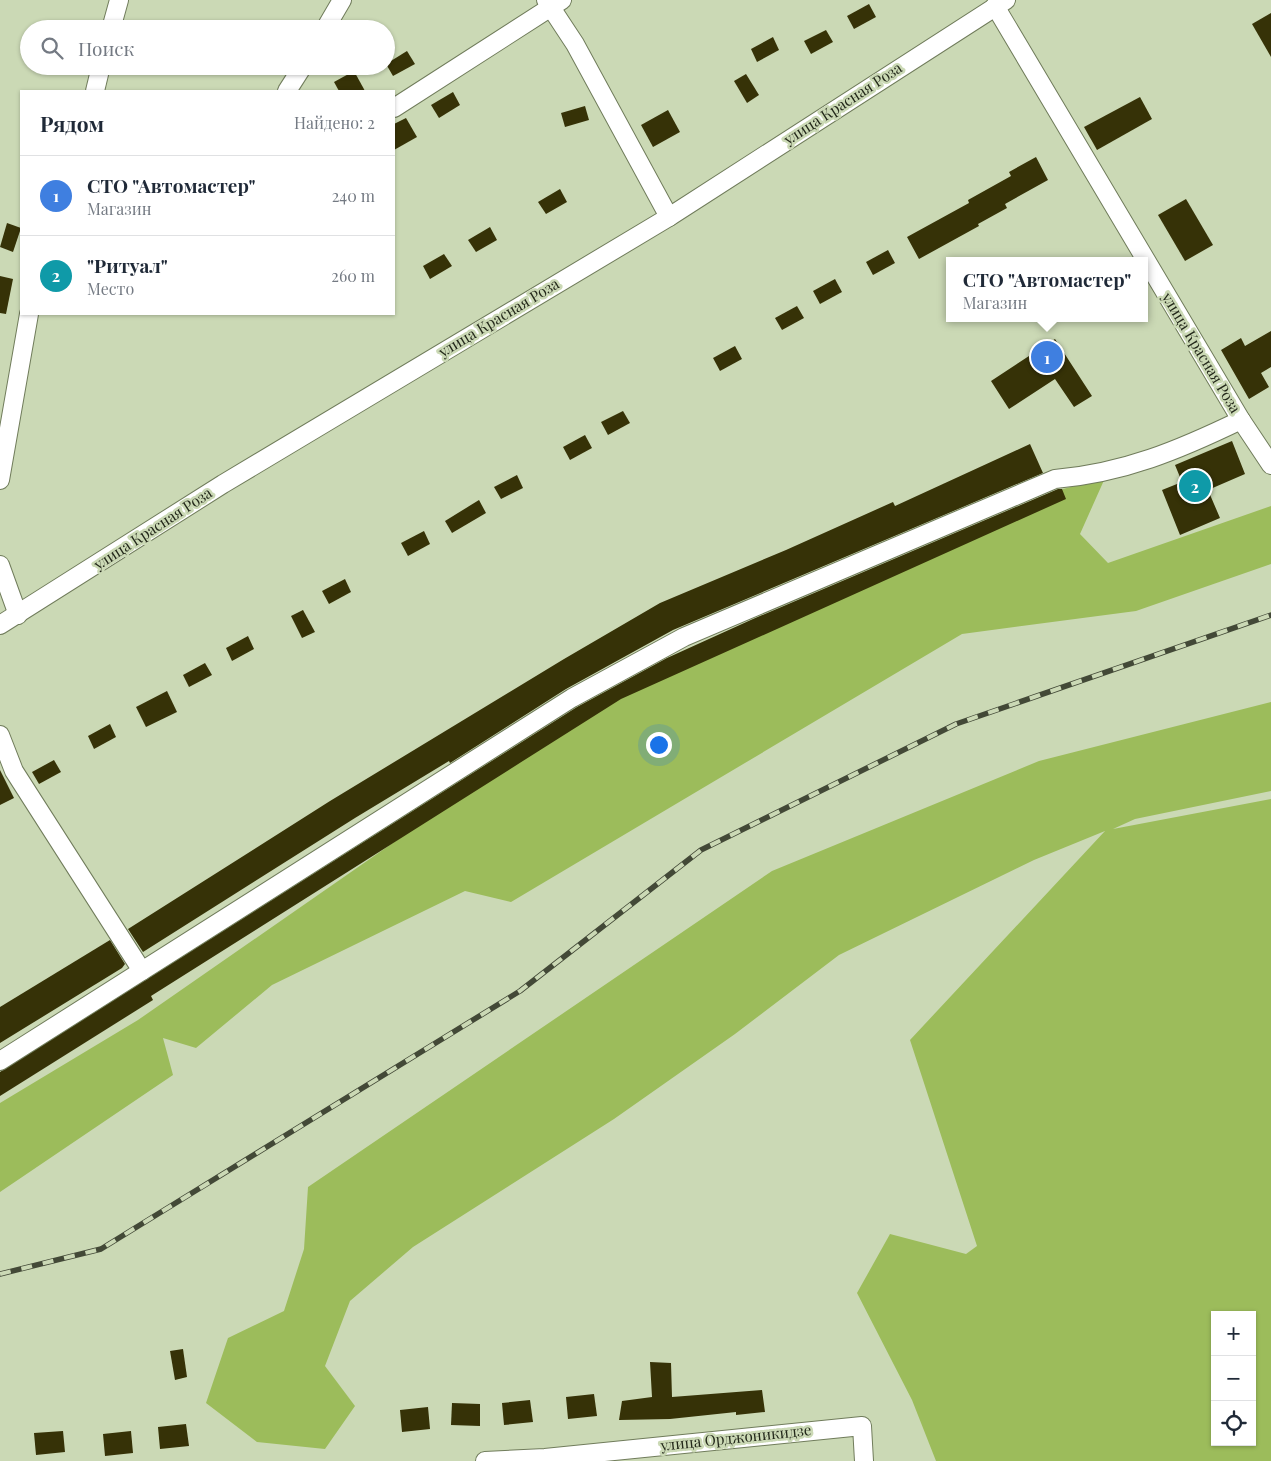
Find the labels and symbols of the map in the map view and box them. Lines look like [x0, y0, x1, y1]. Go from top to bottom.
street label: улица Красная Роза [779, 57, 906, 149]
street label: улица Красная Роза [434, 273, 563, 362]
street label: улица Красная Роза [1157, 288, 1246, 417]
pin: 1 [1031, 338, 1063, 376]
pin: 2 [1179, 467, 1211, 505]
street label: улица Красная Роза [89, 482, 216, 574]
your location [646, 732, 672, 758]
street label: улица Орджоникидзе [659, 1419, 812, 1455]

